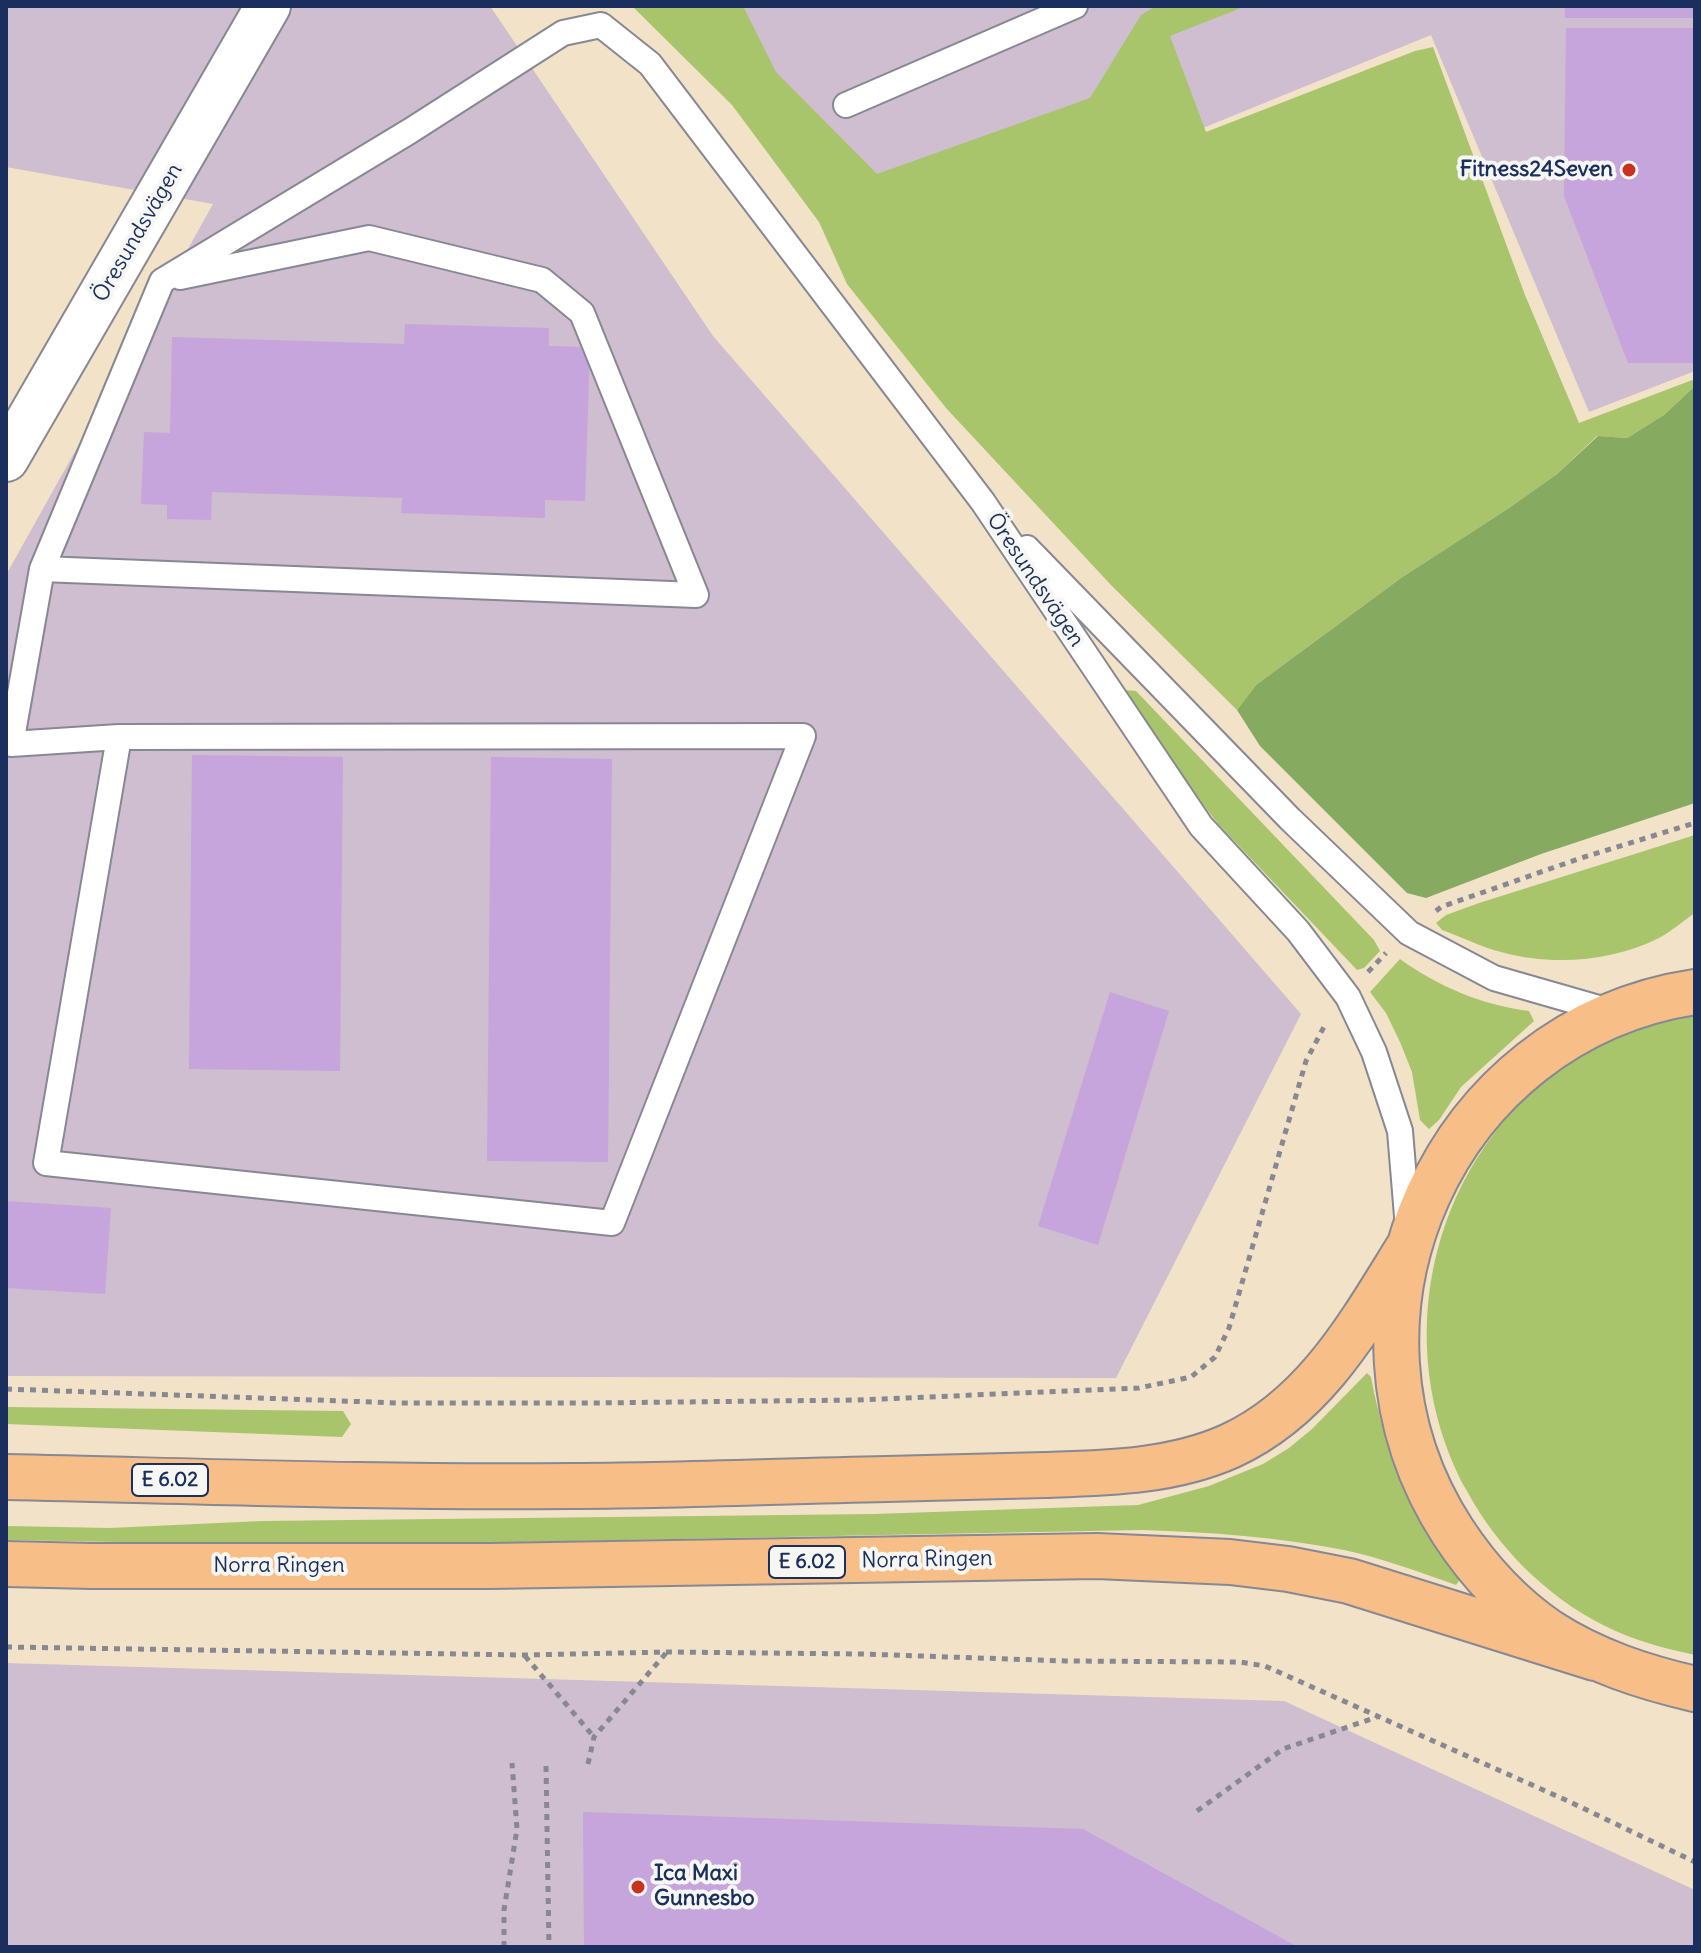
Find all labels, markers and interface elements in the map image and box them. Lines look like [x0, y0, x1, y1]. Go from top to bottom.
place label: Fitness24Seven [1460, 157, 1613, 183]
street label: Öresundsvägen [88, 159, 188, 307]
marker: Fitness24Seven [1620, 161, 1638, 179]
street label: Öresundsvägen [981, 508, 1089, 652]
road number: E 6.02 [132, 1464, 208, 1496]
road number: E 6.02 [769, 1546, 845, 1578]
street label: Norra Ringen [861, 1546, 993, 1574]
street label: Norra Ringen [213, 1553, 345, 1579]
place label: Ica Maxi Gunnesbo [654, 1861, 755, 1912]
marker: Ica Maxi Gunnesbo [629, 1878, 647, 1896]

